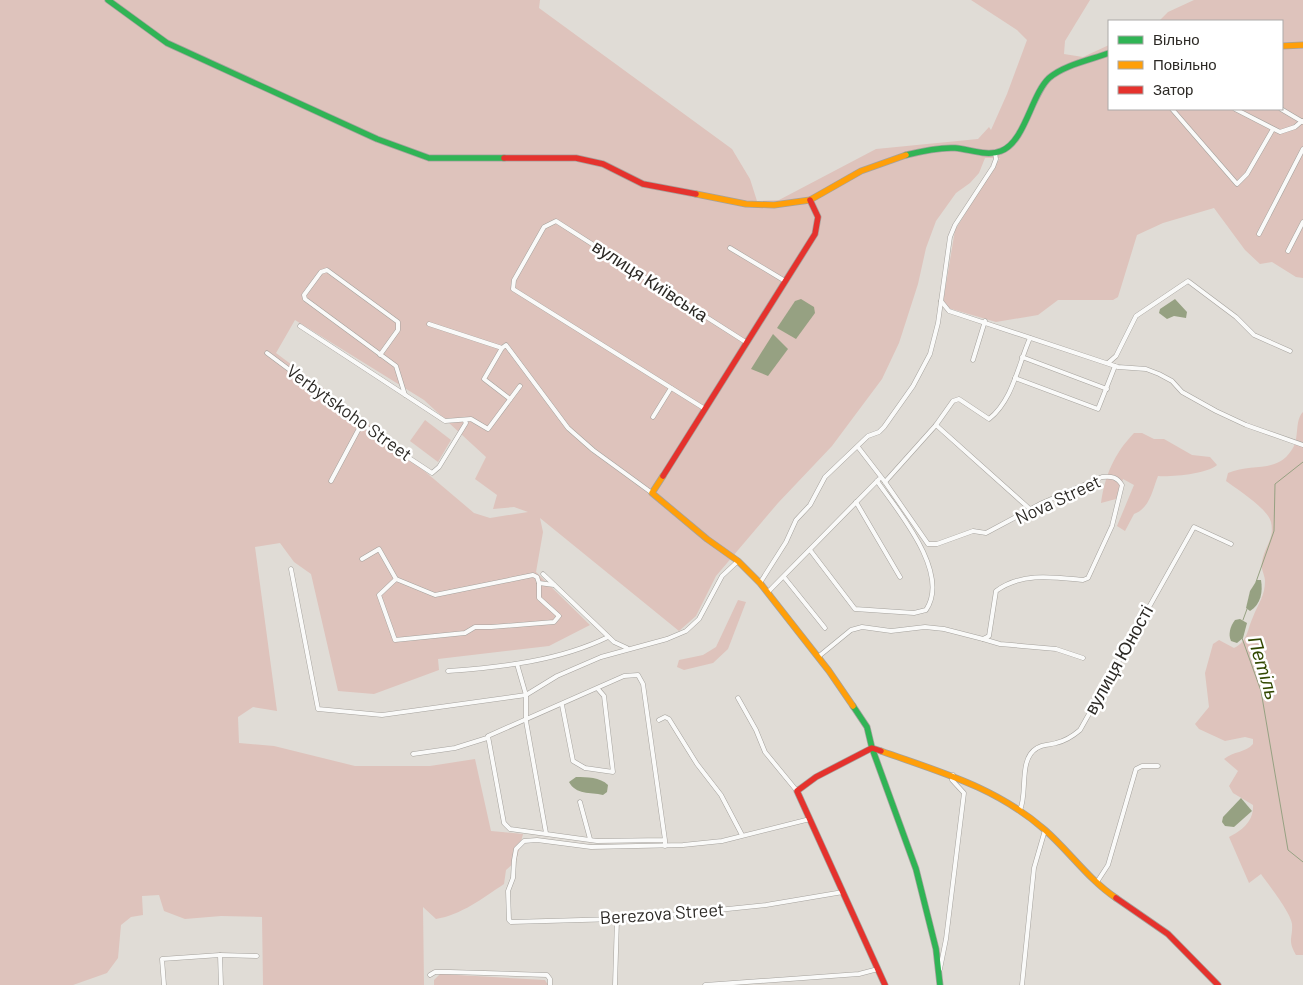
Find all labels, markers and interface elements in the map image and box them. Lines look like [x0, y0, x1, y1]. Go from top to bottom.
legend [1108, 20, 1283, 110]
text: Вільно [1153, 30, 1200, 48]
text: Повільно [1153, 55, 1217, 73]
text: Затор [1153, 80, 1193, 98]
street label: вулиця Київська [589, 235, 713, 326]
street label: Verbytskoho Street [283, 359, 417, 465]
street label: Nova Street [1011, 470, 1104, 528]
street label: вулиця Юності [1079, 601, 1157, 718]
water label: Петіль [1244, 633, 1285, 702]
street label: Berezova Street [599, 898, 725, 928]

